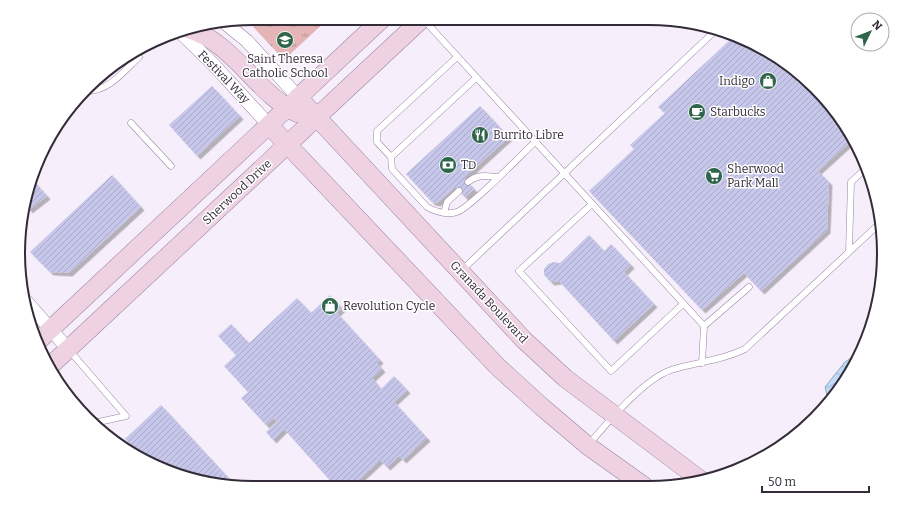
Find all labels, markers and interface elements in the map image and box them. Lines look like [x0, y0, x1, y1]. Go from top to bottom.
north arrow [850, 12, 890, 52]
text: N [869, 18, 885, 33]
school or university icon: Saint Theresa Catholic School [275, 30, 295, 50]
street label: Festival Way [195, 47, 253, 107]
place label: Saint Theresa Catholic School [242, 52, 329, 80]
shop icon: Indigo [758, 71, 778, 91]
place label: Indigo [719, 74, 755, 88]
cafe icon: Starbucks [687, 102, 707, 122]
place label: Starbucks [710, 105, 766, 119]
restaurant icon: Burrito Libre [470, 125, 490, 145]
place label: Burrito Libre [493, 128, 564, 142]
bank icon: TD [438, 155, 458, 175]
street label: Sherwood Drive [200, 157, 274, 227]
place label: TD [461, 158, 476, 172]
place label: Sherwood Park Mall [727, 162, 784, 190]
supermarket icon: Sherwood Park Mall [704, 166, 724, 186]
street label: Granada Boulevard [447, 258, 531, 346]
shop icon: Revolution Cycle [320, 296, 340, 316]
place label: Revolution Cycle [343, 299, 435, 313]
scale bar [762, 468, 869, 494]
text: 50 m [768, 475, 797, 489]

